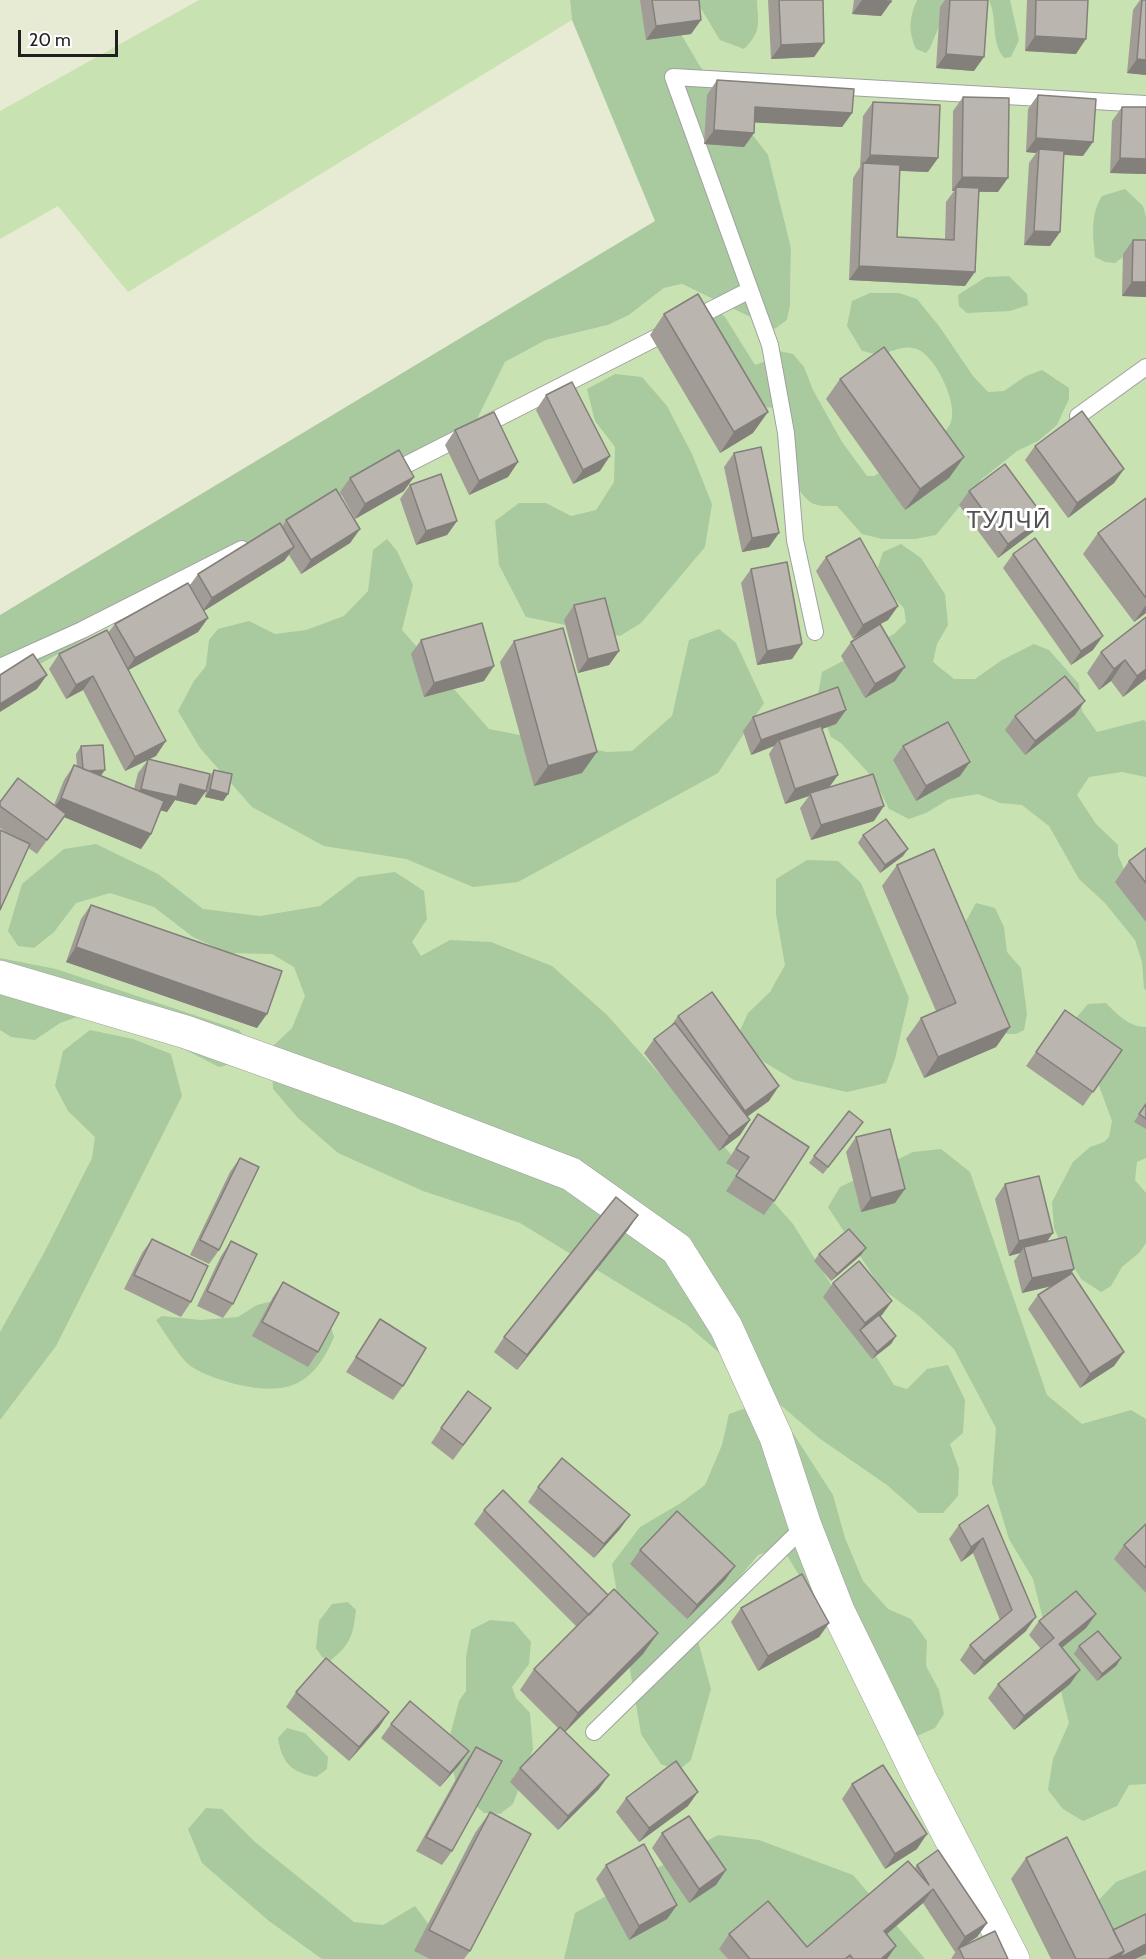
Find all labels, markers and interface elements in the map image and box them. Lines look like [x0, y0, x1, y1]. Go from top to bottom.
scale bar [21, 18, 122, 56]
text: 20 m [29, 29, 71, 51]
district label: ТУЛЧӢ [966, 507, 1052, 535]

